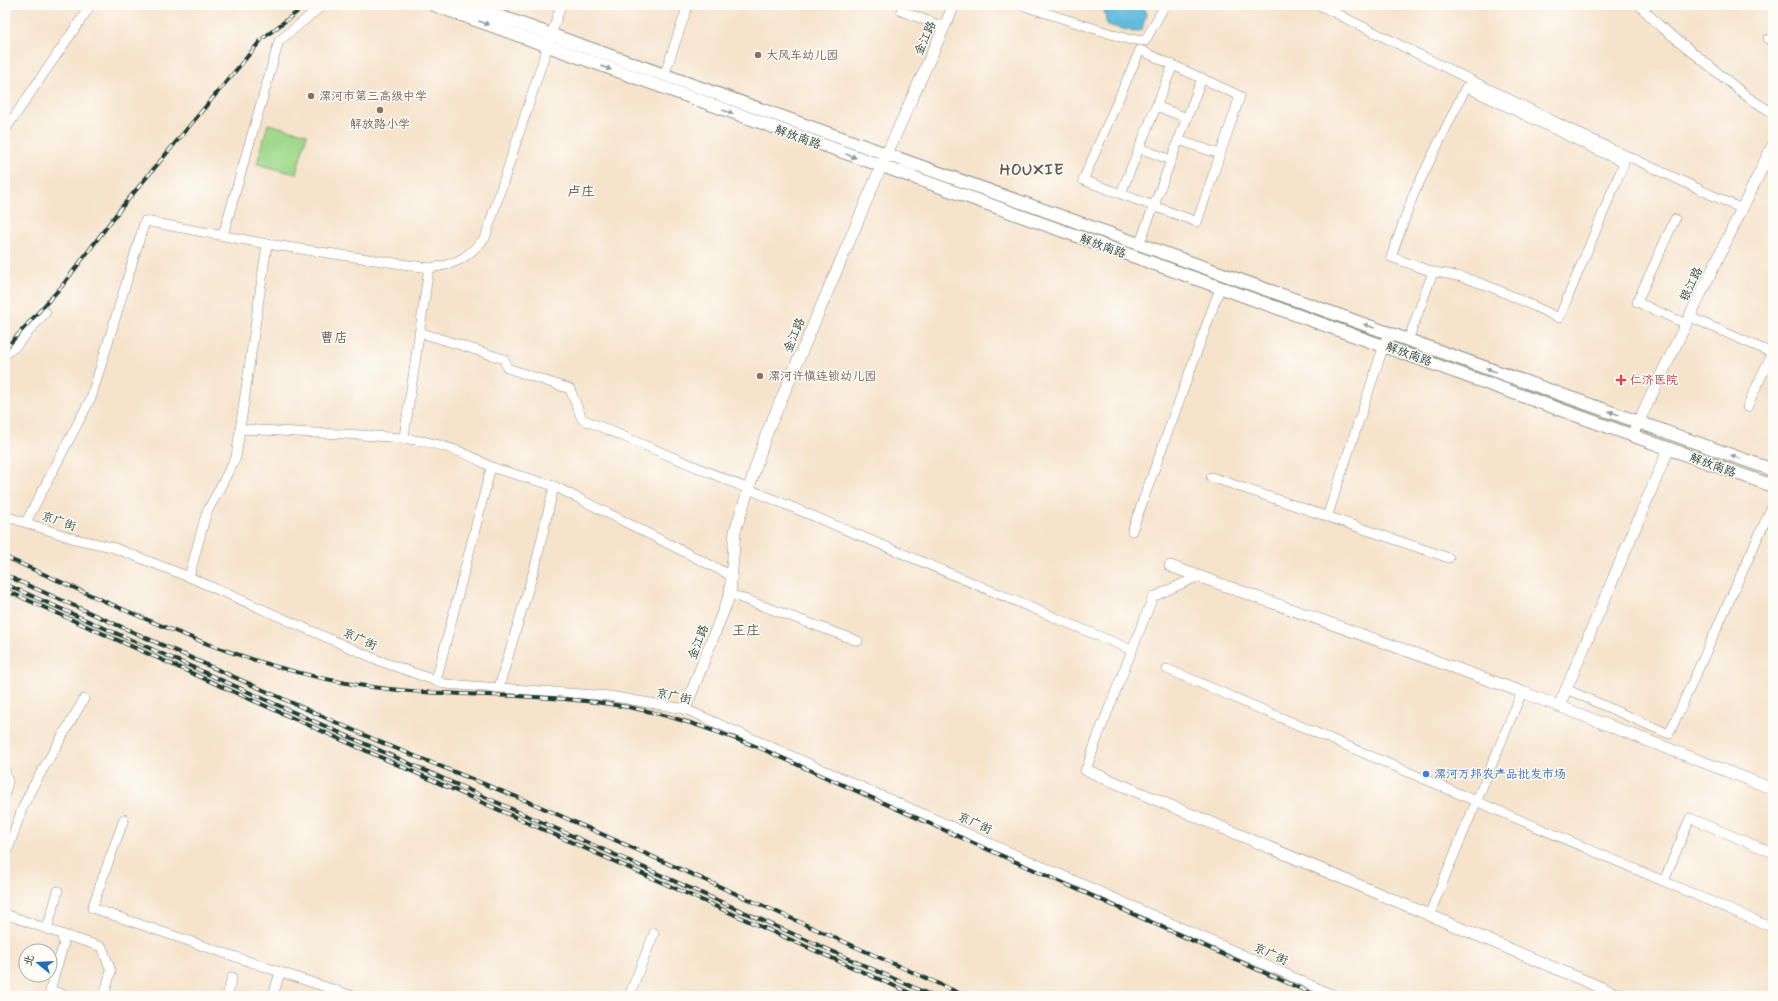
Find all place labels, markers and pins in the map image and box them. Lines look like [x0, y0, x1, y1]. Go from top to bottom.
place label: 大风车幼儿园 [766, 48, 838, 64]
marker: 大风车幼儿园 [753, 50, 763, 60]
place label: 漯河市第三高级中学 [319, 89, 427, 105]
marker: 漯河市第三高级中学 [306, 91, 316, 101]
marker: 解放路小学 [375, 105, 385, 115]
place label: 解放路小学 [350, 117, 410, 133]
place label: 漯河许慎连锁幼儿园 [768, 369, 876, 385]
marker: 漯河许慎连锁幼儿园 [755, 371, 765, 381]
place label: 仁济医院 [1630, 373, 1678, 389]
marker: 仁济医院 [1615, 374, 1627, 386]
place label: 漯河万邦农产品批发市场 [1434, 767, 1566, 783]
marker: 漯河万邦农产品批发市场 [1421, 769, 1431, 779]

